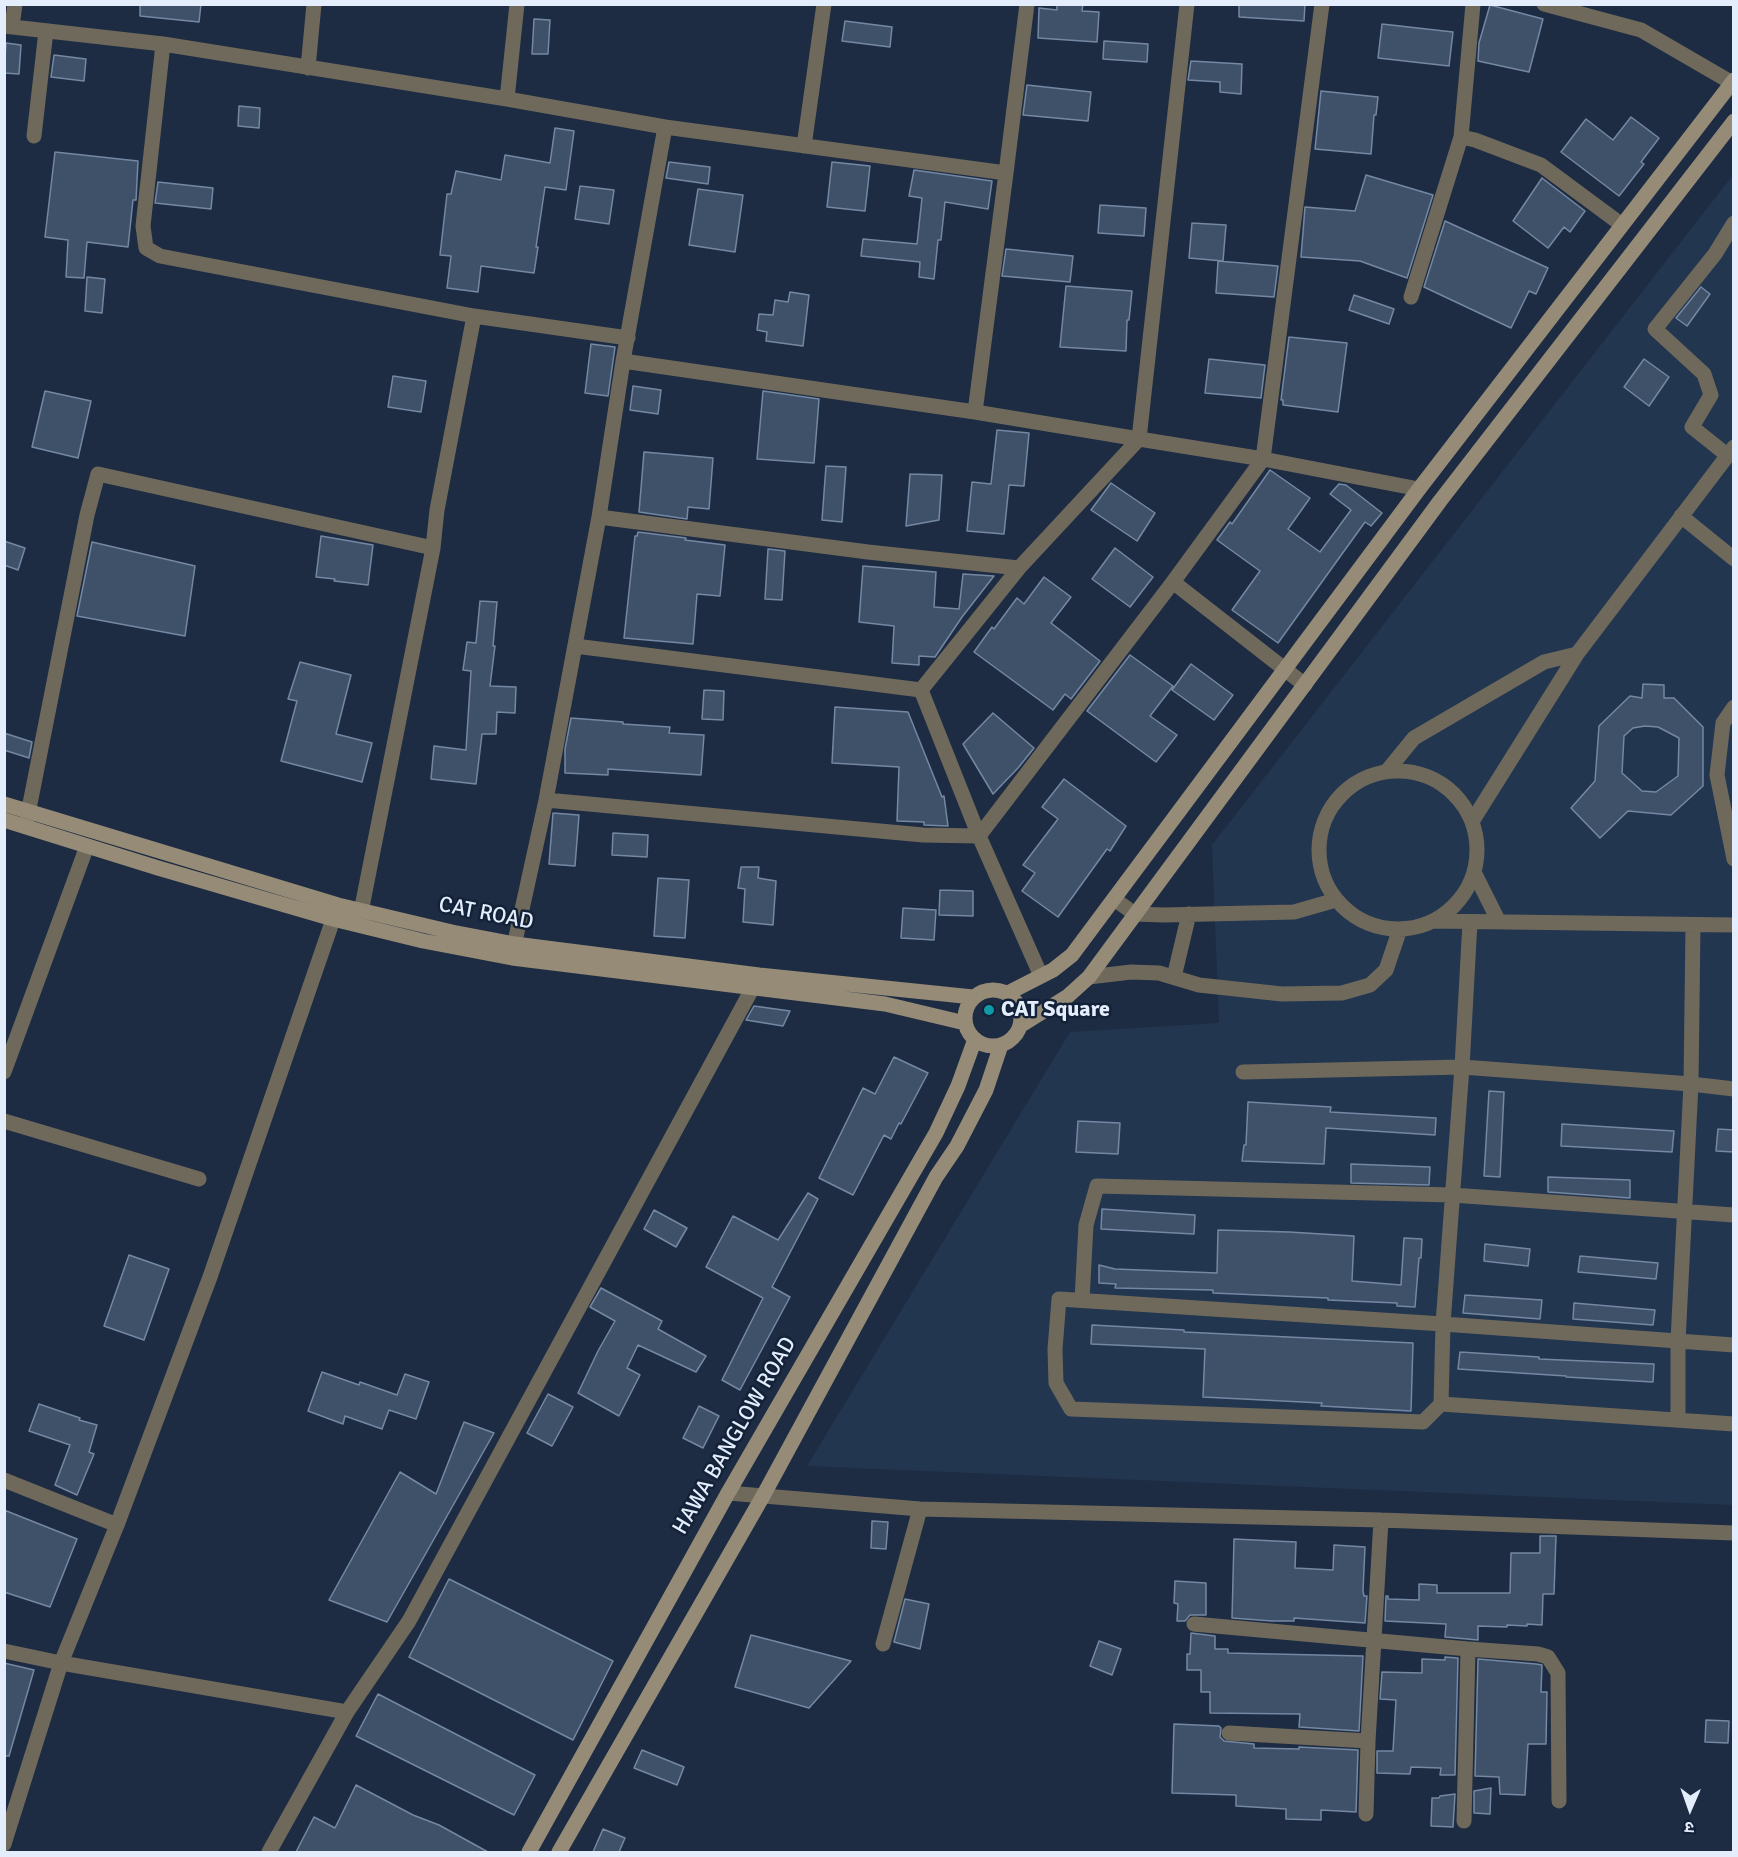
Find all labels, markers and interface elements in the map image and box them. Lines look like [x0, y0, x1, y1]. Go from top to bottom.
street label: CAT ROAD [436, 892, 536, 936]
place label: CAT Square [1001, 997, 1110, 1023]
marker: CAT Square [982, 1003, 996, 1017]
street label: HAWA BANGLOW ROAD [668, 1333, 802, 1539]
north arrow [1660, 1779, 1720, 1839]
text: उ [1684, 1817, 1694, 1837]

